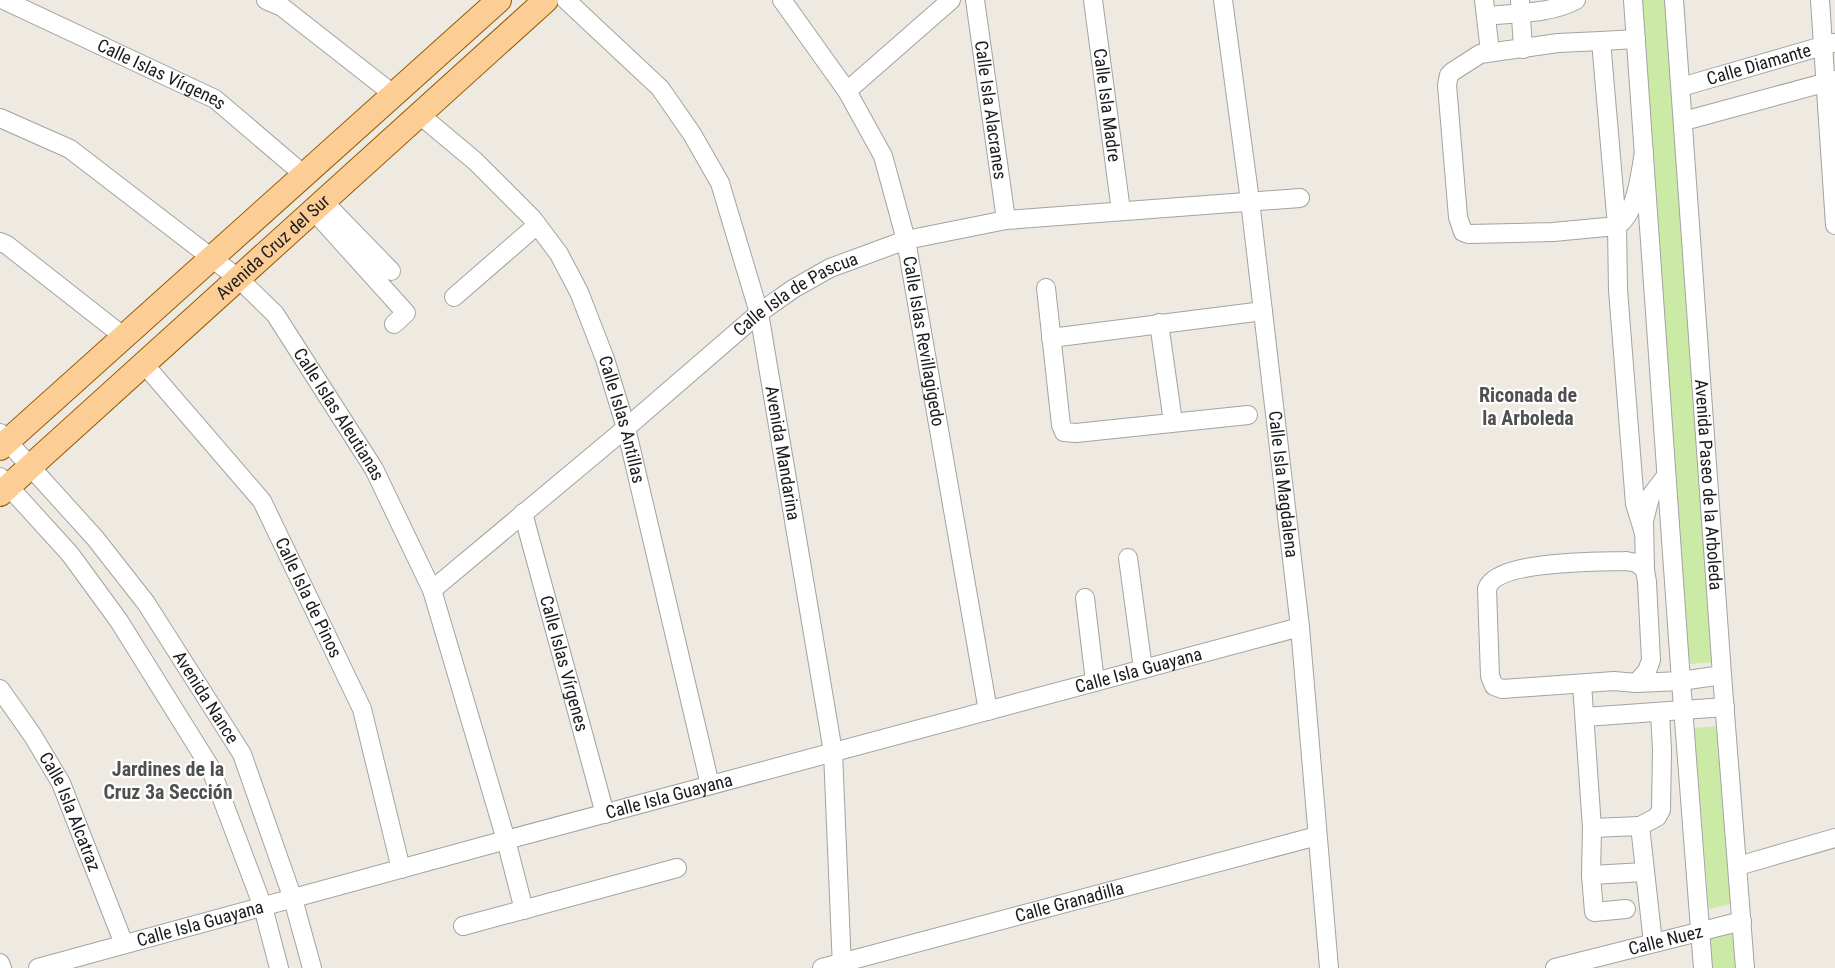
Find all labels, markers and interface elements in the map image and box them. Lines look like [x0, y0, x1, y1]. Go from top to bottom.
street label: Calle Islas Vírgenes [94, 34, 230, 114]
street label: Calle Isla Alacranes [971, 39, 1011, 181]
street label: Calle Diamante [1704, 39, 1813, 89]
street label: Calle Isla Madre [1090, 47, 1125, 163]
street label: Avenida Cruz del Sur [211, 190, 334, 304]
street label: Calle Isla de Pascua [729, 248, 861, 340]
street label: Calle Islas Revillagigedo [899, 254, 949, 428]
street label: Calle Islas Aleutianas [289, 344, 389, 484]
street label: Calle Islas Antillas [595, 353, 650, 485]
street label: Avenida Paseo de la Arboleda [1691, 379, 1727, 591]
district label: Riconada de la Arboleda [1479, 383, 1577, 430]
street label: Avenida Mandarina [761, 384, 805, 522]
street label: Calle Isla Magdalena [1265, 410, 1303, 559]
street label: Calle Isla de Pinos [271, 534, 347, 661]
street label: Calle Islas Vírgenes [536, 593, 593, 734]
street label: Calle Isla Guayana [1073, 643, 1204, 697]
street label: Avenida Nance [169, 647, 244, 747]
street label: Calle Isla Alcatraz [35, 748, 105, 874]
district label: Jardines de la Cruz 3a Sección [103, 757, 233, 804]
street label: Calle Isla Guayana [603, 769, 735, 823]
street label: Calle Granadilla [1013, 877, 1126, 926]
street label: Calle Isla Guayana [134, 896, 266, 951]
street label: Calle Nuez [1626, 920, 1705, 959]

